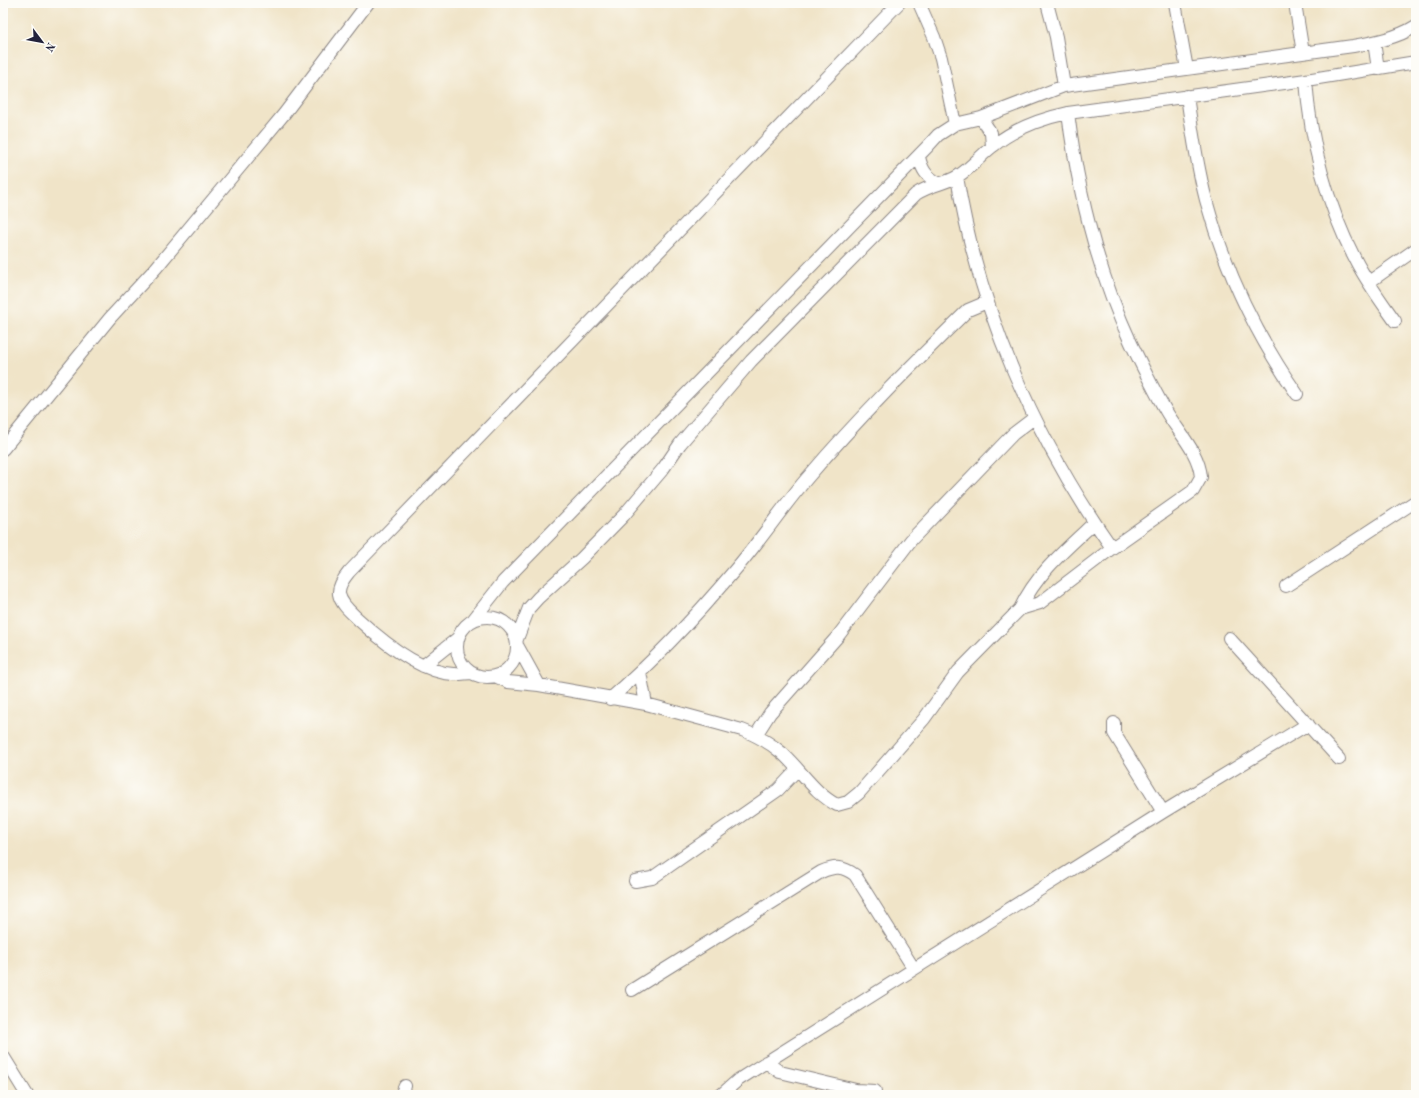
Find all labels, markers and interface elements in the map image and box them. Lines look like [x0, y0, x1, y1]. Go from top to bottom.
north arrow [22, 22, 62, 62]
text: N [42, 40, 56, 53]

